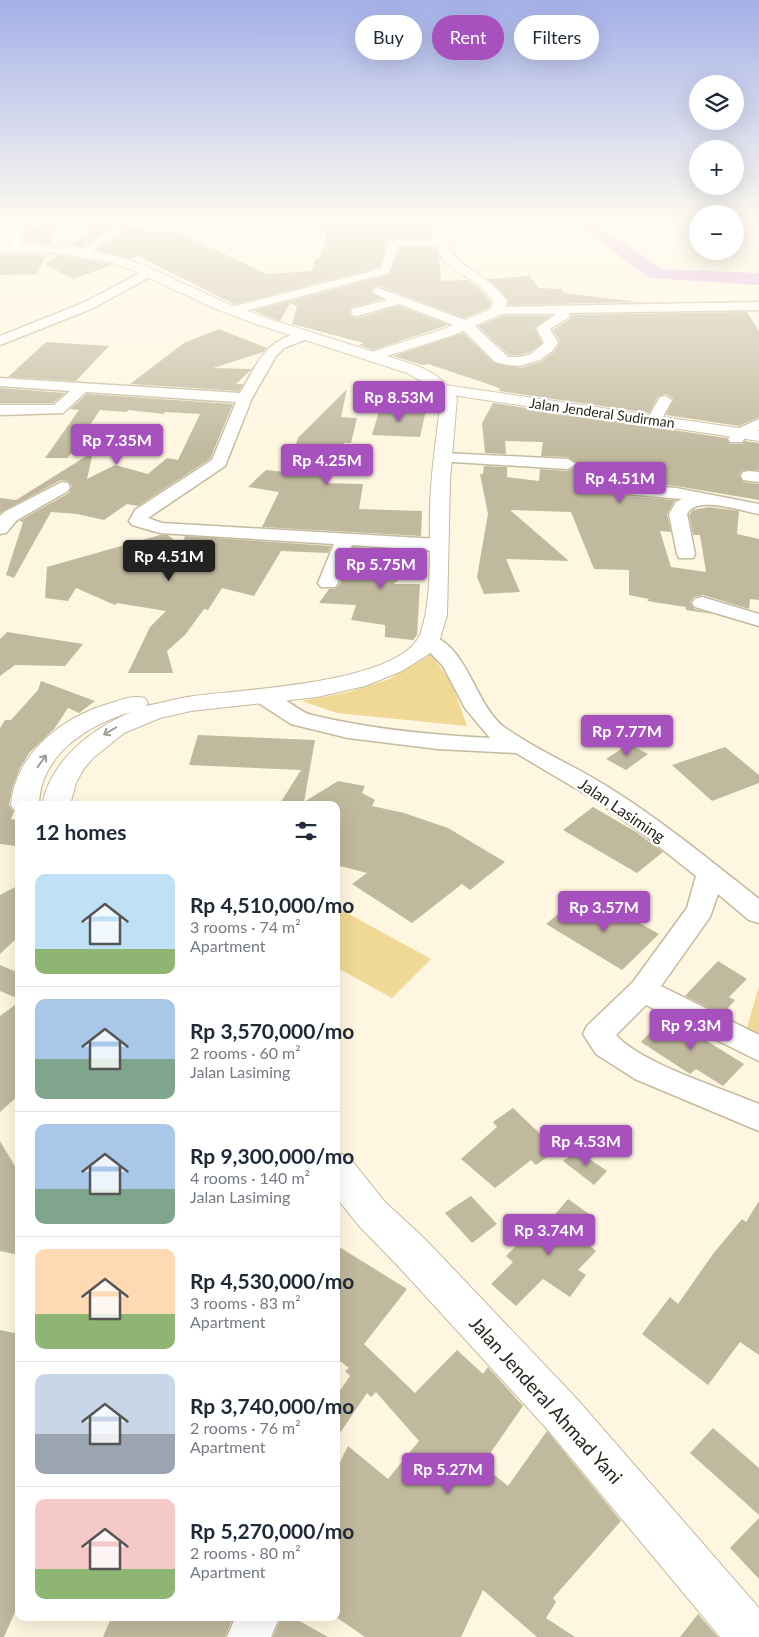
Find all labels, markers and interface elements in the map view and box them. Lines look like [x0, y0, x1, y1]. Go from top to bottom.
chip: Buy [355, 15, 422, 60]
chip: Rent [432, 15, 504, 60]
chip: Filters [514, 15, 599, 60]
map controls [689, 75, 744, 260]
button: layers [689, 75, 744, 130]
button: + [689, 140, 744, 195]
button: − [689, 205, 744, 260]
pin: Rp 8.53M [347, 380, 451, 423]
text: Rp 8.53M [364, 387, 434, 406]
street label: Jalan Jenderal Sudirman [528, 394, 676, 431]
pin: Rp 7.35M [65, 424, 169, 466]
text: Rp 7.35M [82, 430, 152, 449]
pin: Rp 4.25M [275, 444, 379, 486]
text: Rp 4.25M [292, 450, 362, 469]
pin: Rp 4.51M [568, 462, 672, 504]
text: Rp 4.51M [585, 468, 655, 487]
pin: Rp 4.51M [117, 540, 221, 582]
text: Rp 4.51M [134, 546, 204, 565]
pin: Rp 5.75M [329, 548, 433, 590]
text: Rp 5.75M [346, 554, 416, 573]
pin: Rp 7.77M [575, 714, 679, 757]
text: Rp 7.77M [592, 721, 662, 740]
one-way arrow [103, 726, 118, 736]
one-way arrow [37, 754, 47, 768]
street label: Jalan Lasiming [575, 774, 669, 846]
icon: filters [292, 817, 320, 845]
text: 12 homes [35, 819, 126, 844]
pin: Rp 3.57M [552, 890, 656, 933]
text: Rp 4,510,000/mo [190, 892, 354, 917]
icon: home [75, 894, 135, 954]
text: Rp 3.57M [569, 897, 639, 916]
text: 3 rooms · 74 m² [190, 917, 301, 936]
text: Apartment [190, 936, 265, 955]
pin: Rp 9.3M [645, 1008, 737, 1051]
text: Rp 9.3M [661, 1015, 721, 1034]
text: Rp 3,570,000/mo [190, 1018, 354, 1043]
icon: home [75, 1019, 135, 1079]
text: 2 rooms · 60 m² [190, 1043, 301, 1062]
text: Jalan Lasiming [190, 1062, 290, 1081]
pin: Rp 4.53M [534, 1124, 638, 1167]
text: Rp 4.53M [551, 1131, 621, 1150]
text: Rp 9,300,000/mo [190, 1143, 354, 1168]
icon: home [75, 1144, 135, 1204]
text: 4 rooms · 140 m² [190, 1168, 310, 1187]
text: Jalan Lasiming [190, 1187, 290, 1206]
pin: Rp 3.74M [497, 1214, 601, 1256]
text: Rp 3.74M [514, 1220, 584, 1239]
text: Rp 4,530,000/mo [190, 1268, 354, 1293]
icon: home [75, 1269, 135, 1329]
text: 3 rooms · 83 m² [190, 1293, 301, 1312]
street label: Jalan Jenderal Ahmad Yani [465, 1311, 628, 1488]
text: Apartment [190, 1312, 265, 1331]
text: Rp 3,740,000/mo [190, 1393, 354, 1418]
icon: home [75, 1394, 135, 1454]
text: 2 rooms · 76 m² [190, 1418, 301, 1437]
text: Apartment [190, 1437, 265, 1456]
pin: Rp 5.27M [396, 1452, 500, 1495]
text: Rp 5.27M [413, 1459, 483, 1478]
text: Rp 5,270,000/mo [190, 1518, 354, 1543]
icon: home [75, 1519, 135, 1579]
text: 2 rooms · 80 m² [190, 1543, 301, 1562]
text: Apartment [190, 1562, 265, 1581]

